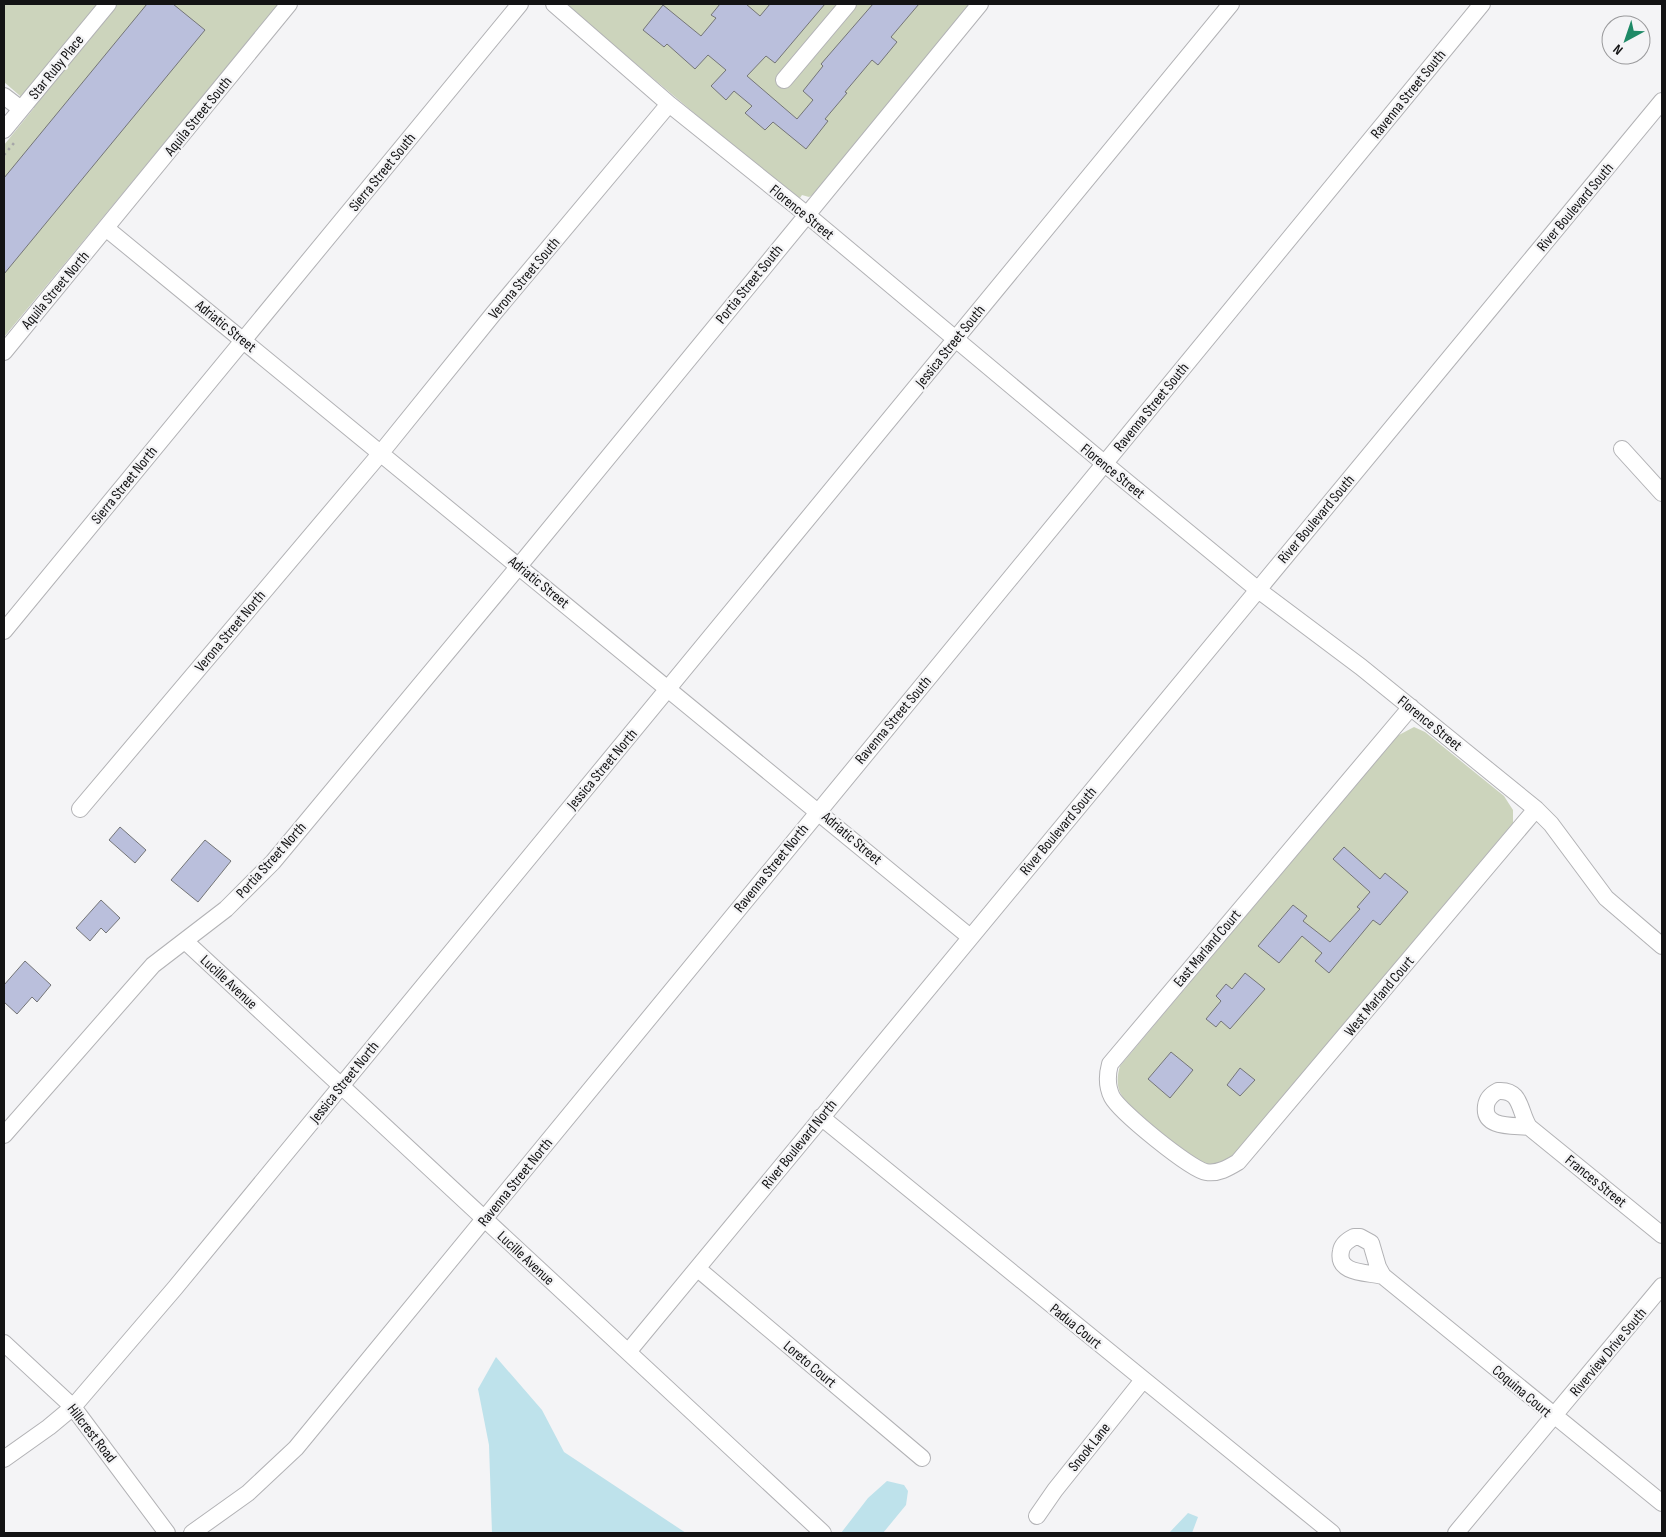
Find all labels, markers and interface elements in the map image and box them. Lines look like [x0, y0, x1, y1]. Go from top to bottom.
north arrow [1601, 15, 1651, 65]
street label: Star Ruby Place [25, 31, 88, 103]
text: N [1610, 41, 1626, 58]
street label: Ravenna Street South [1367, 46, 1450, 143]
street label: Aquila Street South [160, 73, 236, 161]
street label: Sierra Street South [345, 129, 420, 215]
street label: River Boulevard South [1533, 159, 1618, 256]
street label: Florence Street [766, 181, 838, 244]
street label: Verona Street South [485, 233, 564, 323]
street label: Portia Street South [712, 241, 787, 328]
street label: Aquila Street North [17, 247, 94, 334]
street label: Adriatic Street [191, 295, 260, 357]
street label: Jessica Street South [911, 301, 989, 392]
street label: Ravenna Street South [1110, 359, 1193, 456]
street label: Florence Street [1077, 440, 1149, 503]
street label: Sierra Street North [87, 442, 162, 528]
street label: River Boulevard South [1274, 471, 1359, 568]
street label: Adriatic Street [504, 551, 573, 613]
street label: Verona Street North [191, 587, 270, 676]
street label: Ravenna Street South [851, 672, 936, 768]
street label: Florence Street [1394, 692, 1466, 755]
street label: Jessica Street North [562, 725, 642, 814]
street label: River Boulevard South [1016, 783, 1101, 880]
street label: Adriatic Street [817, 807, 886, 869]
street label: Portia Street North [232, 818, 311, 902]
street label: Ravenna Street North [730, 820, 813, 916]
street label: East Marland Court [1169, 905, 1246, 991]
street label: Lucille Avenue [196, 951, 261, 1014]
street label: West Marland Court [1340, 952, 1419, 1040]
street label: Jessica Street North [305, 1038, 383, 1128]
street label: River Boulevard North [758, 1096, 841, 1193]
street label: Ravenna Street North [474, 1134, 557, 1230]
street label: Frances Street [1561, 1151, 1630, 1212]
street label: Lucille Avenue [493, 1227, 558, 1290]
street label: Padua Court [1046, 1300, 1106, 1353]
street label: Riverview Drive South [1566, 1304, 1651, 1400]
street label: Loreto Court [779, 1337, 840, 1392]
street label: Coquina Court [1488, 1361, 1556, 1422]
street label: Hillcrest Road [63, 1400, 120, 1466]
street label: Snook Lane [1064, 1419, 1115, 1476]

